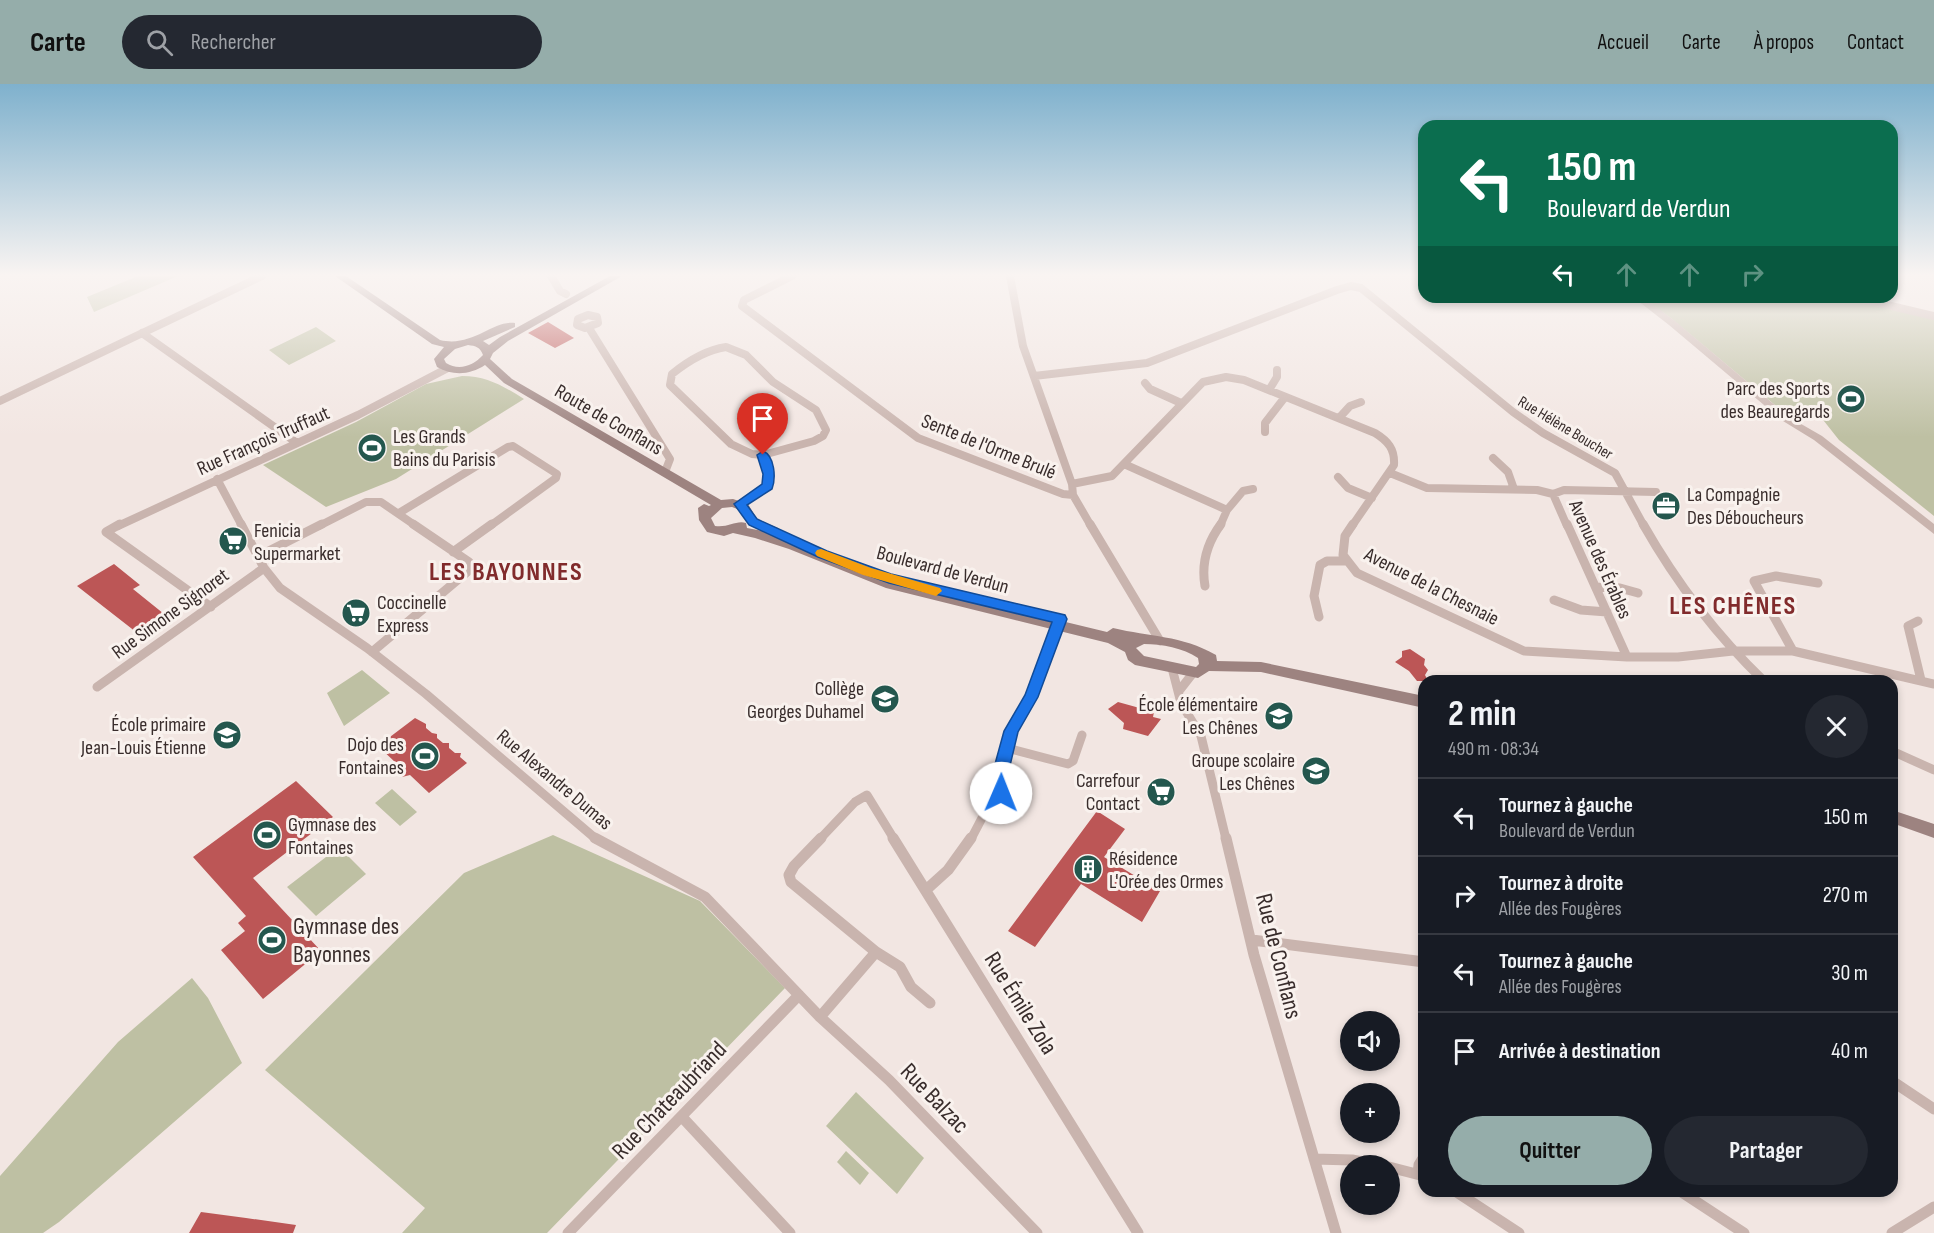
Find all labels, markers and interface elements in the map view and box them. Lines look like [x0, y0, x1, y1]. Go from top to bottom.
search box [122, 15, 542, 69]
text: Carte [30, 26, 86, 59]
icon: search [143, 26, 176, 59]
text: Rechercher [191, 29, 276, 56]
text: Accueil [1598, 30, 1649, 55]
text: Carte [1682, 30, 1721, 55]
text: À propos [1754, 30, 1814, 55]
text: Contact [1847, 30, 1904, 55]
text: 150 m [1547, 142, 1636, 193]
icon: left [1448, 144, 1526, 222]
text: Boulevard de Verdun [1547, 193, 1731, 225]
icon: left [1547, 258, 1580, 291]
icon: ahead [1610, 258, 1643, 291]
icon: ahead [1673, 258, 1706, 291]
icon: right [1736, 258, 1769, 291]
place label: Parc des Sports des Beauregards [1720, 377, 1830, 424]
street label: Route de Conflans [550, 379, 667, 460]
sports icon: Parc des Sports des Beauregards [1835, 383, 1867, 415]
street label: Rue Hélène Boucher [1514, 392, 1617, 464]
pin [737, 393, 788, 455]
street label: Rue François Truffaut [193, 401, 333, 481]
icon: arrive [746, 402, 779, 435]
street label: Sente de l'Orme Brulé [918, 409, 1060, 485]
place label: Les Grands Bains du Parisis [393, 425, 496, 472]
sports icon: Les Grands Bains du Parisis [356, 432, 388, 464]
place label: La Compagnie Des Déboucheurs [1687, 483, 1804, 530]
office icon: La Compagnie Des Déboucheurs [1650, 490, 1682, 522]
street label: Avenue des Érables [1563, 495, 1637, 622]
place label: Fenicia Supermarket [254, 519, 341, 566]
supermarket icon: Fenicia Supermarket [217, 525, 249, 557]
street label: Boulevard de Verdun [874, 541, 1011, 599]
street label: Avenue de la Chesnaie [1359, 542, 1503, 631]
district label: LES BAYONNES [429, 557, 583, 588]
street label: Rue Simone Signoret [107, 563, 234, 664]
place label: Coccinelle Express [377, 591, 447, 638]
district label: LES CHÊNES [1669, 591, 1797, 622]
supermarket icon: Coccinelle Express [340, 597, 372, 629]
place label: Collège Georges Duhamel [747, 677, 864, 724]
school or university icon: Collège Georges Duhamel [869, 683, 901, 715]
place label: École élémentaire Les Chênes [1138, 693, 1258, 740]
text: 2 min [1448, 693, 1517, 736]
button: close [1805, 695, 1868, 758]
school or university icon: École élémentaire Les Chênes [1263, 700, 1295, 732]
place label: École primaire Jean-Louis Étienne [80, 713, 206, 760]
school or university icon: École primaire Jean-Louis Étienne [211, 719, 243, 751]
street label: Rue Alexandre Dumas [492, 724, 617, 835]
place label: Dojo des Fontaines [339, 733, 404, 780]
text: 490 m · 08:34 [1448, 737, 1539, 761]
sports icon: Dojo des Fontaines [409, 740, 441, 772]
place label: Groupe scolaire Les Chênes [1191, 749, 1295, 796]
school or university icon: Groupe scolaire Les Chênes [1300, 755, 1332, 787]
position arrow [969, 761, 1033, 825]
place label: Carrefour Contact [1076, 769, 1140, 816]
supermarket icon: Carrefour Contact [1145, 776, 1177, 808]
text: Tournez à gauche [1499, 792, 1633, 819]
icon: left [1448, 801, 1481, 834]
text: 150 m [1824, 804, 1868, 831]
place label: Gymnase des Fontaines [288, 813, 376, 860]
sports icon: Gymnase des Fontaines [251, 819, 283, 851]
text: Boulevard de Verdun [1499, 819, 1635, 843]
place label: Résidence L'Orée des Ormes [1109, 847, 1223, 894]
building icon: Résidence L'Orée des Ormes [1072, 853, 1104, 885]
text: Tournez à droite [1499, 870, 1624, 897]
icon: right [1448, 879, 1481, 912]
text: 270 m [1823, 882, 1868, 909]
street label: Rue de Conflans [1249, 890, 1308, 1022]
text: Allée des Fougères [1499, 897, 1622, 921]
place label: Gymnase des Bayonnes [293, 912, 399, 969]
sports icon: Gymnase des Bayonnes [256, 924, 288, 956]
street label: Rue Émile Zola [978, 947, 1063, 1060]
text: Tournez à gauche [1499, 948, 1633, 975]
icon: left [1448, 957, 1481, 990]
text: 30 m [1831, 960, 1868, 987]
text: Allée des Fougères [1499, 975, 1622, 999]
map controls [1340, 1011, 1400, 1215]
button: sound [1340, 1011, 1400, 1071]
street label: Rue Chateaubriand [606, 1035, 733, 1165]
icon: arrive [1448, 1035, 1481, 1068]
text: Arrivée à destination [1499, 1038, 1661, 1065]
text: 40 m [1831, 1038, 1868, 1065]
street label: Rue Balzac [894, 1057, 975, 1140]
button: + [1340, 1083, 1400, 1143]
button: Quitter [1448, 1116, 1652, 1185]
button: Partager [1664, 1116, 1868, 1185]
button: − [1340, 1155, 1400, 1215]

